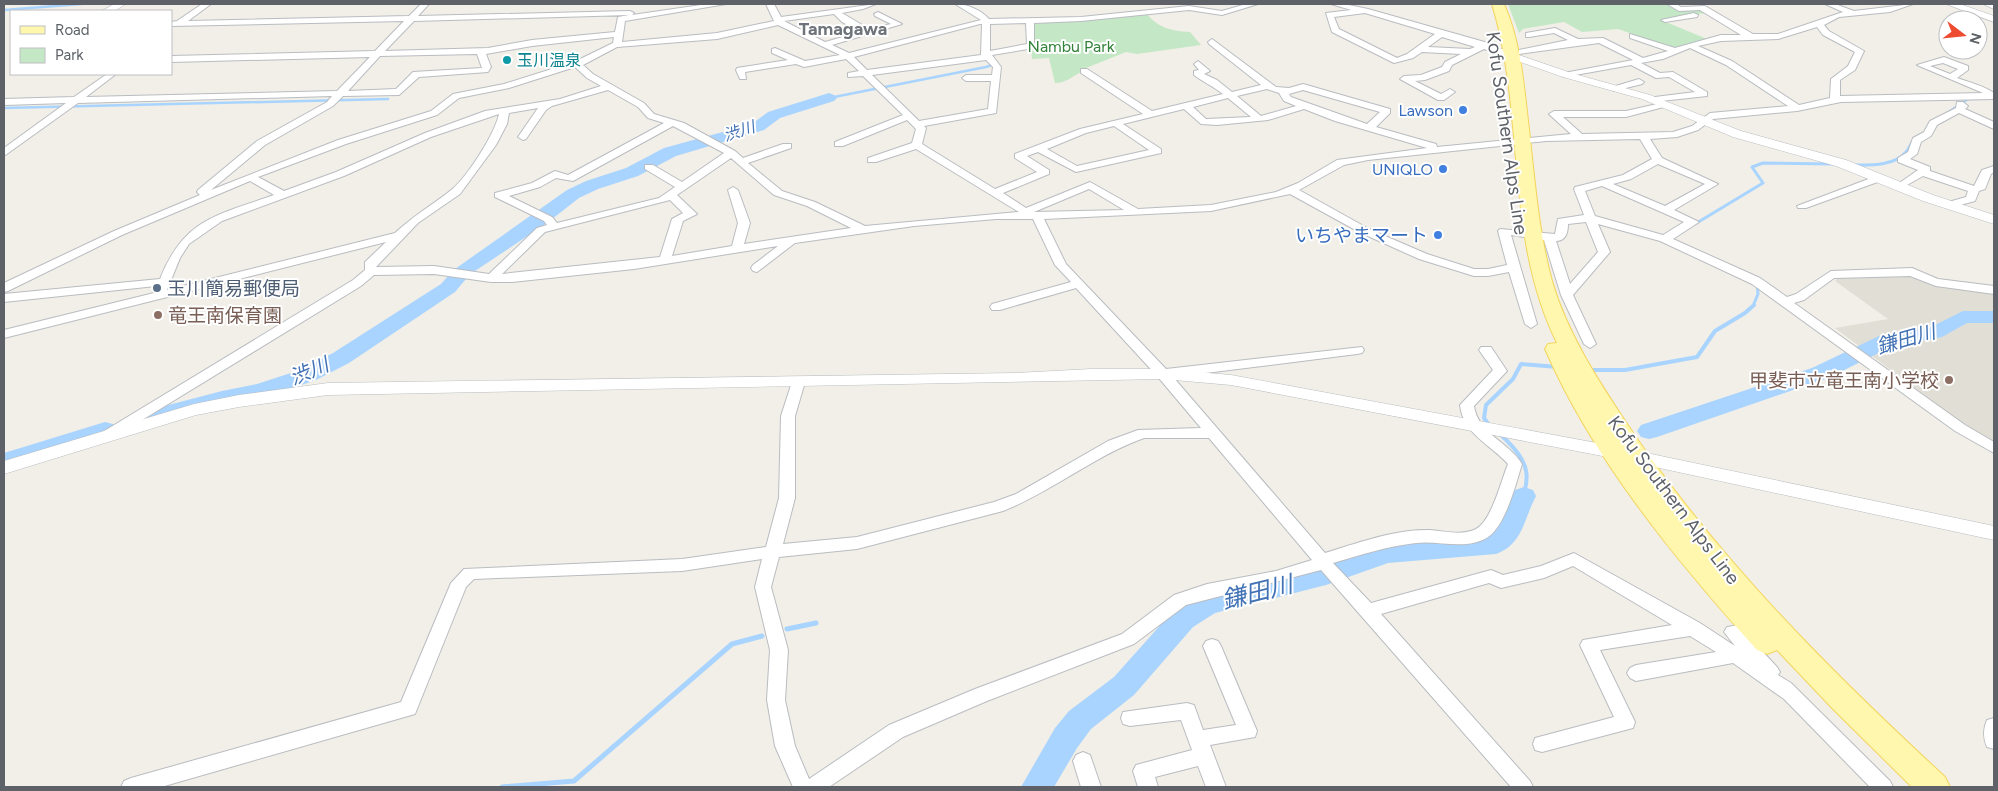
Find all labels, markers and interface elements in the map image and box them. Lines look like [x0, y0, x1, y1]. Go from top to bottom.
legend [10, 10, 172, 75]
north arrow [1938, 10, 1988, 60]
district label: Tamagawa [799, 18, 887, 40]
text: Road [55, 21, 90, 39]
street label: Kofu Southern Alps Line [1481, 30, 1533, 236]
text: N [1965, 31, 1985, 46]
park label: Nambu Park [1028, 37, 1115, 56]
text: Park [55, 46, 84, 64]
place label: 玉川温泉 [517, 51, 581, 70]
marker: 玉川温泉 [501, 54, 513, 66]
place label: Lawson [1398, 101, 1453, 120]
marker: Lawson [1457, 104, 1469, 116]
water label: 渋川 [721, 116, 759, 145]
place label: UNIQLO [1372, 160, 1433, 179]
marker: UNIQLO [1437, 163, 1449, 175]
place label: いちやまマート [1295, 224, 1428, 247]
marker: いちやまマート [1432, 229, 1444, 241]
place label: 玉川簡易郵便局 [167, 277, 300, 300]
marker: 玉川簡易郵便局 [151, 282, 163, 294]
place label: 竜王南保育園 [168, 304, 282, 327]
marker: 竜王南保育園 [152, 309, 164, 321]
water label: 鎌田川 [1874, 319, 1940, 359]
water label: 渋川 [286, 351, 334, 390]
place label: 甲斐市立竜王南小学校 [1749, 369, 1939, 392]
marker: 甲斐市立竜王南小学校 [1943, 374, 1955, 386]
street label: Kofu Southern Alps Line [1603, 411, 1745, 589]
water label: 鎌田川 [1219, 568, 1298, 615]

